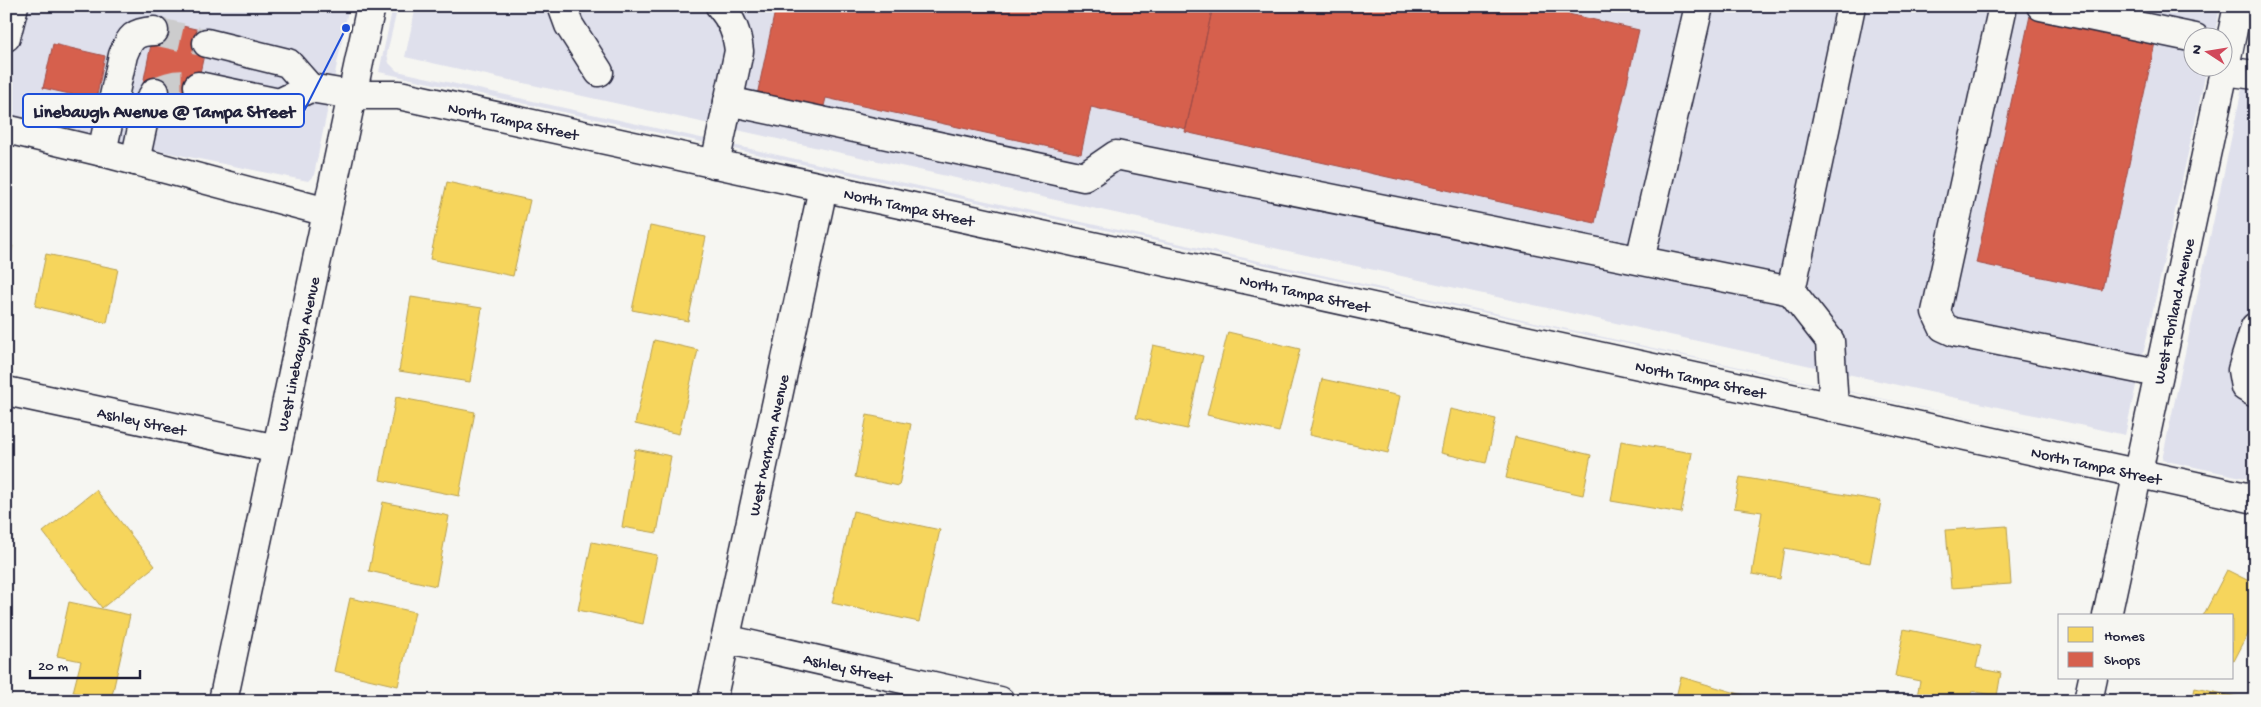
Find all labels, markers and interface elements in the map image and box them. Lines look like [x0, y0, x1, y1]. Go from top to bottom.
north arrow [2184, 28, 2234, 78]
text: N [2188, 44, 2207, 56]
callout: Linebaugh Avenue @ Tampa Street [23, 94, 304, 127]
street label: North Tampa Street [446, 100, 581, 147]
text: Linebaugh Avenue @ Tampa Street [33, 103, 296, 124]
street label: North Tampa Street [842, 186, 977, 233]
street label: West Floriland Avenue [2151, 236, 2201, 386]
street label: North Tampa Street [1237, 272, 1373, 319]
street label: West Linebaugh Avenue [275, 275, 326, 434]
street label: North Tampa Street [1633, 358, 1768, 406]
street label: West Marham Avenue [746, 372, 796, 518]
street label: Ashley Street [95, 405, 189, 443]
street label: North Tampa Street [2029, 444, 2164, 492]
legend [2058, 614, 2234, 680]
text: Homes [2104, 628, 2145, 646]
scale bar [30, 647, 140, 679]
street label: Ashley Street [801, 651, 895, 690]
text: Shops [2104, 652, 2140, 670]
text: 20 m [38, 658, 68, 676]

